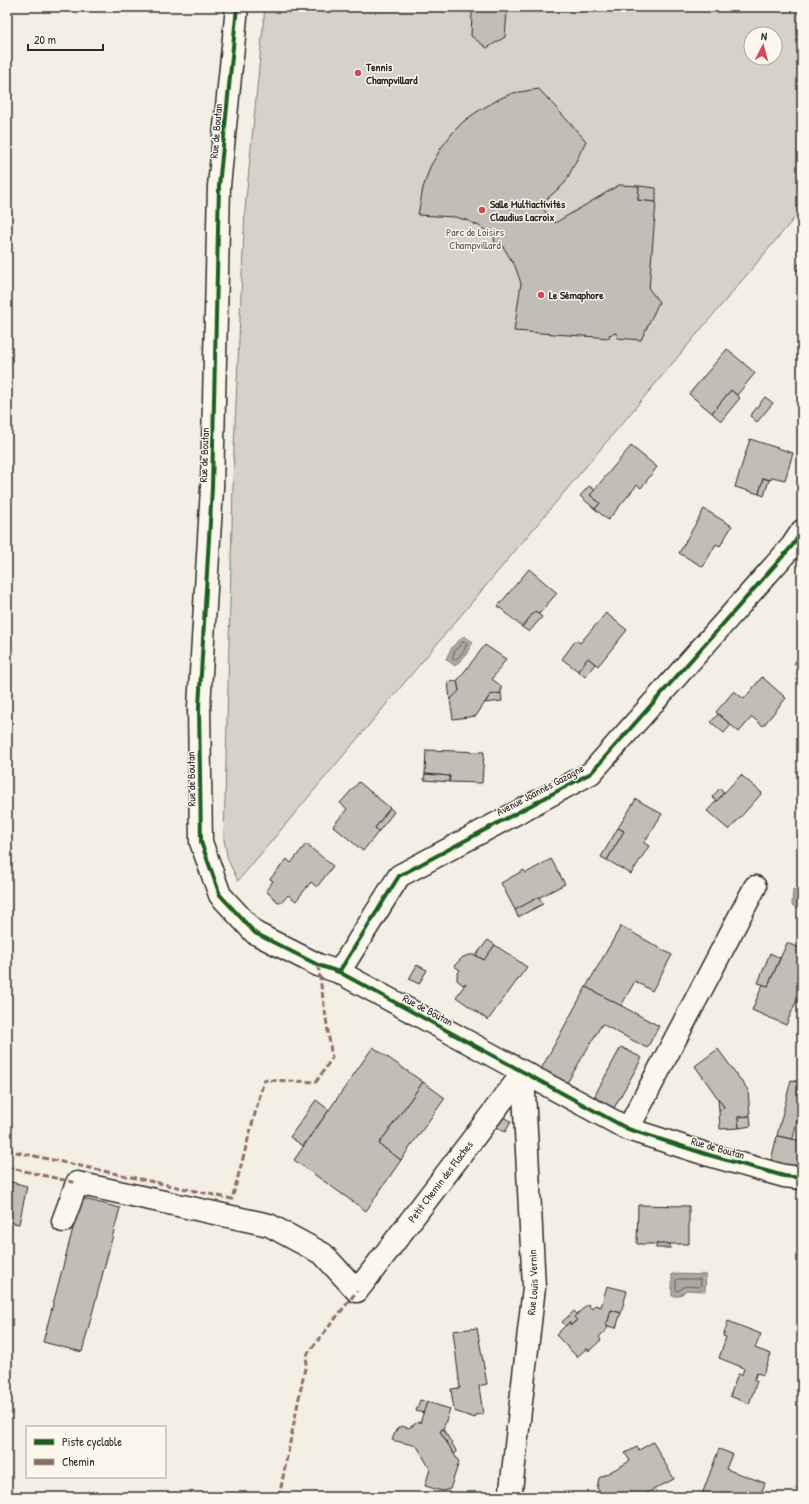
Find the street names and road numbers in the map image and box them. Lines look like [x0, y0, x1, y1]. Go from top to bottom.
street label: Rue de Boutan [207, 103, 225, 159]
street label: Rue de Boutan [196, 427, 212, 483]
street label: Rue de Boutan [184, 751, 198, 807]
street label: Avenue Joannès Gazagne [494, 761, 587, 819]
street label: Rue de Boutan [400, 991, 456, 1029]
street label: Rue de Boutan [690, 1134, 746, 1162]
street label: Petit Chemin des Flaches [405, 1138, 476, 1225]
street label: Rue Louis Vernin [524, 1249, 541, 1316]

